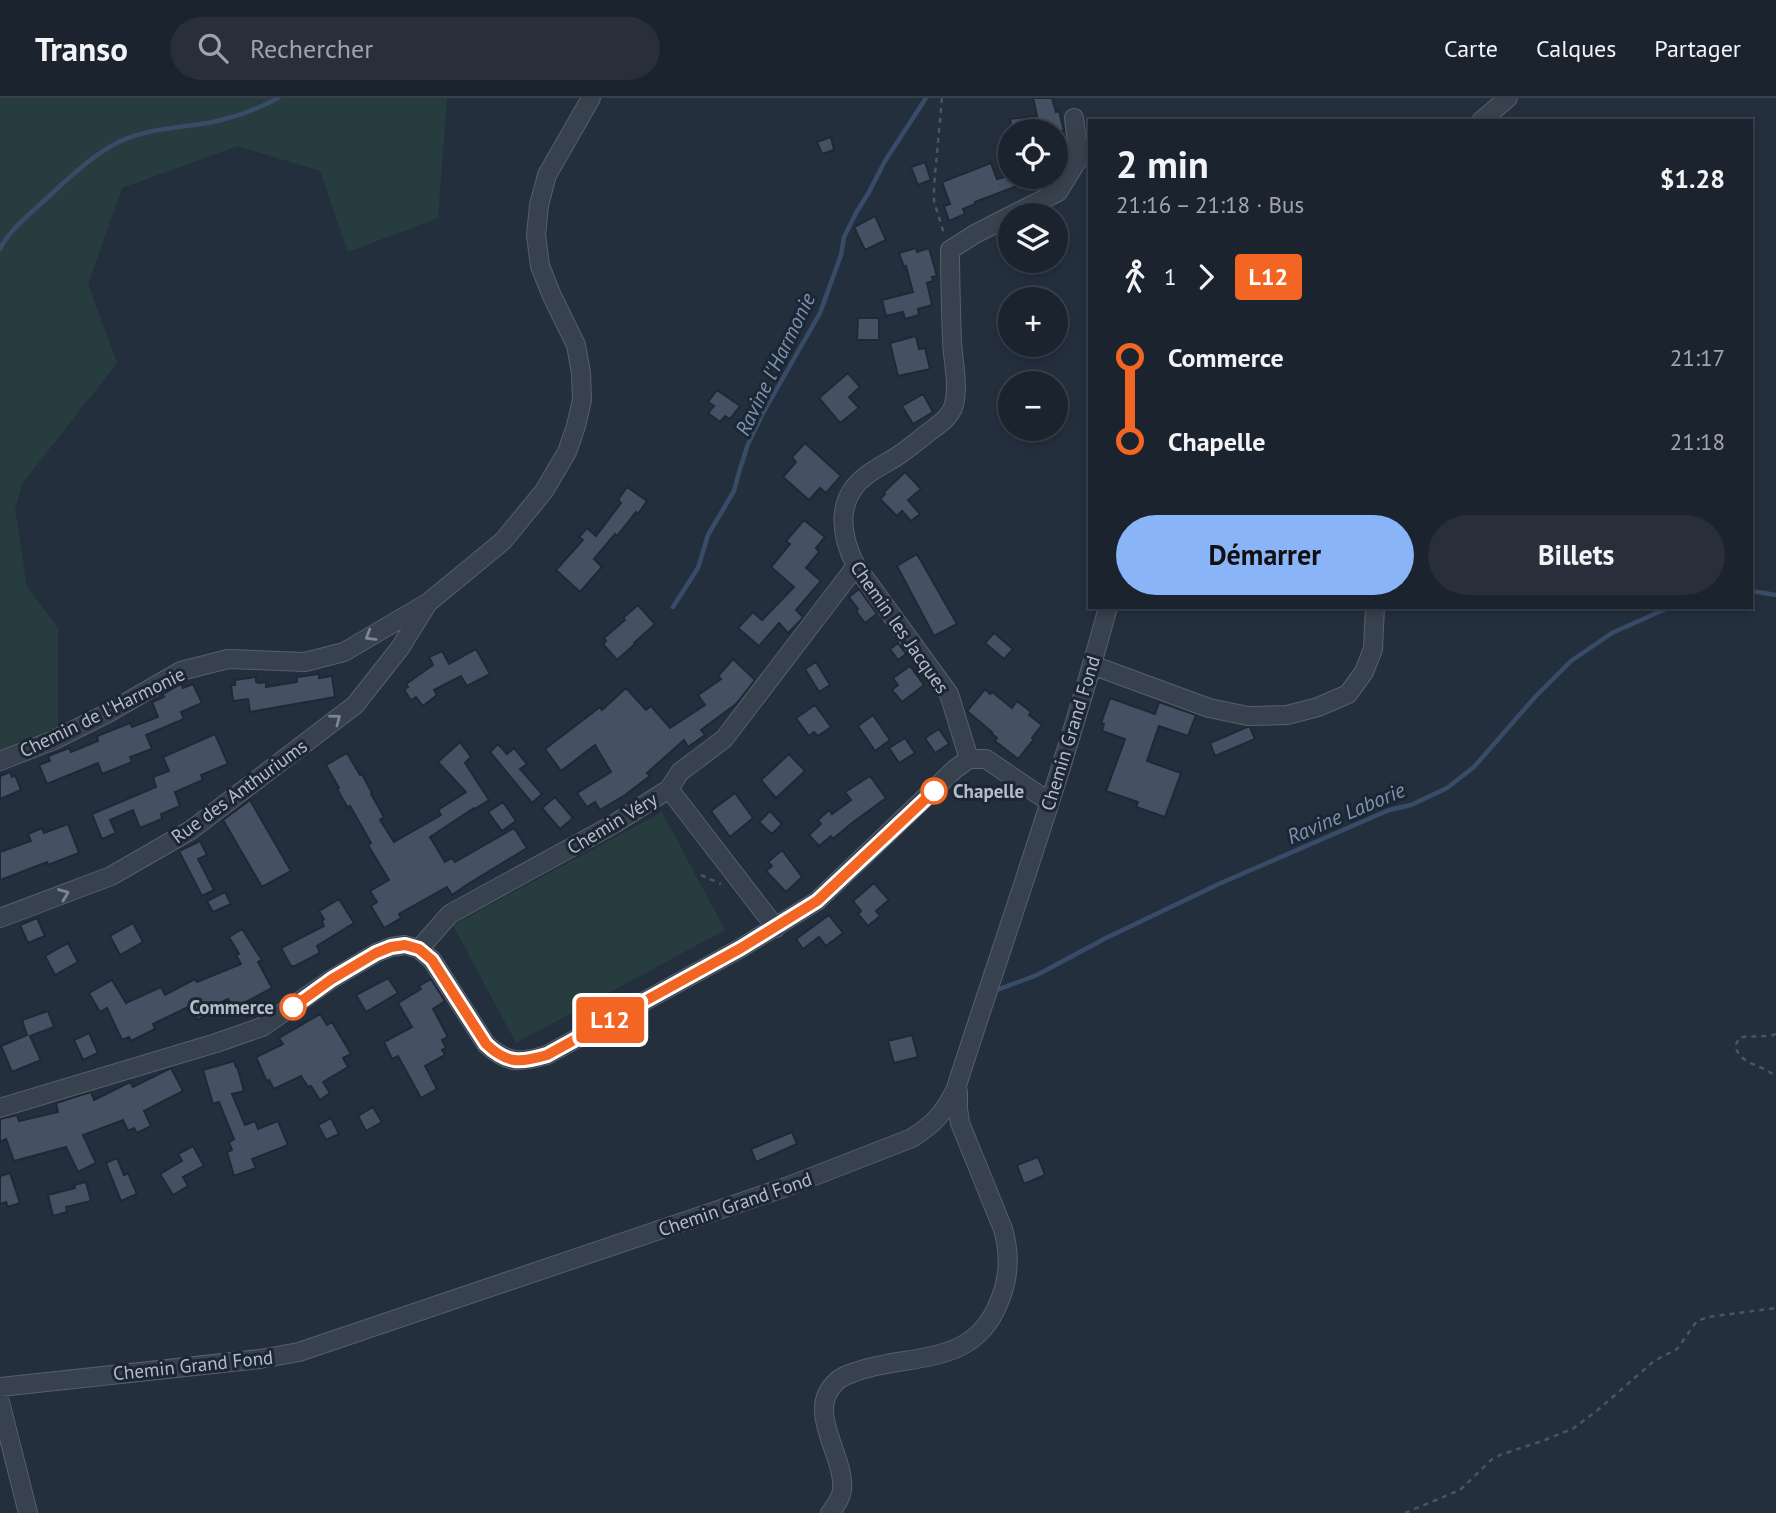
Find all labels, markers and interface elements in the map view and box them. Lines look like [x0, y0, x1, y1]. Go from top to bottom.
search box [170, 17, 660, 80]
text: Transo [35, 27, 128, 70]
icon: search [194, 29, 232, 67]
text: Rechercher [250, 32, 373, 65]
text: Carte [1444, 33, 1498, 64]
text: Calques [1536, 33, 1616, 64]
text: Partager [1654, 33, 1741, 64]
map controls [998, 119, 1068, 441]
button: locate [998, 119, 1068, 189]
text: 2 min [1116, 139, 1209, 188]
text: $1.28 [1660, 162, 1725, 195]
text: 21:16 – 21:18 · Bus [1116, 190, 1304, 219]
button: layers [998, 203, 1068, 273]
icon: walk [1116, 258, 1154, 296]
icon: forward [1187, 258, 1225, 296]
text: L12 [1249, 261, 1288, 292]
text: 1 [1164, 262, 1177, 291]
button: + [998, 287, 1068, 357]
water label: Ravine l'Harmonie [729, 288, 821, 440]
text: Commerce [1168, 341, 1284, 374]
text: 21:17 [1670, 343, 1725, 372]
button: − [998, 371, 1068, 441]
text: Chapelle [1168, 425, 1265, 458]
text: 21:18 [1670, 427, 1725, 456]
button: Démarrer [1116, 515, 1414, 595]
button: Billets [1428, 515, 1725, 595]
street label: Chemin les Jacques [845, 556, 955, 698]
one-way arrow [365, 627, 378, 640]
street label: Chemin Grand Fond [1035, 653, 1105, 813]
street label: Chemin de l'Harmonie [15, 662, 189, 762]
one-way arrow [329, 715, 341, 728]
street label: Rue des Anthuriums [166, 734, 312, 848]
water label: Ravine Laborie [1283, 776, 1409, 850]
marker: Chapelle [921, 778, 947, 804]
place label: Chapelle [953, 779, 1024, 803]
street label: Chemin Véry [563, 787, 662, 859]
one-way arrow [57, 888, 69, 902]
marker: Commerce [280, 994, 306, 1020]
place label: Commerce [189, 995, 274, 1019]
line badge: L12 [570, 997, 650, 1043]
text: L12 [590, 1004, 630, 1035]
street label: Chemin Grand Fond [655, 1166, 815, 1242]
street label: Chemin Grand Fond [112, 1345, 274, 1385]

